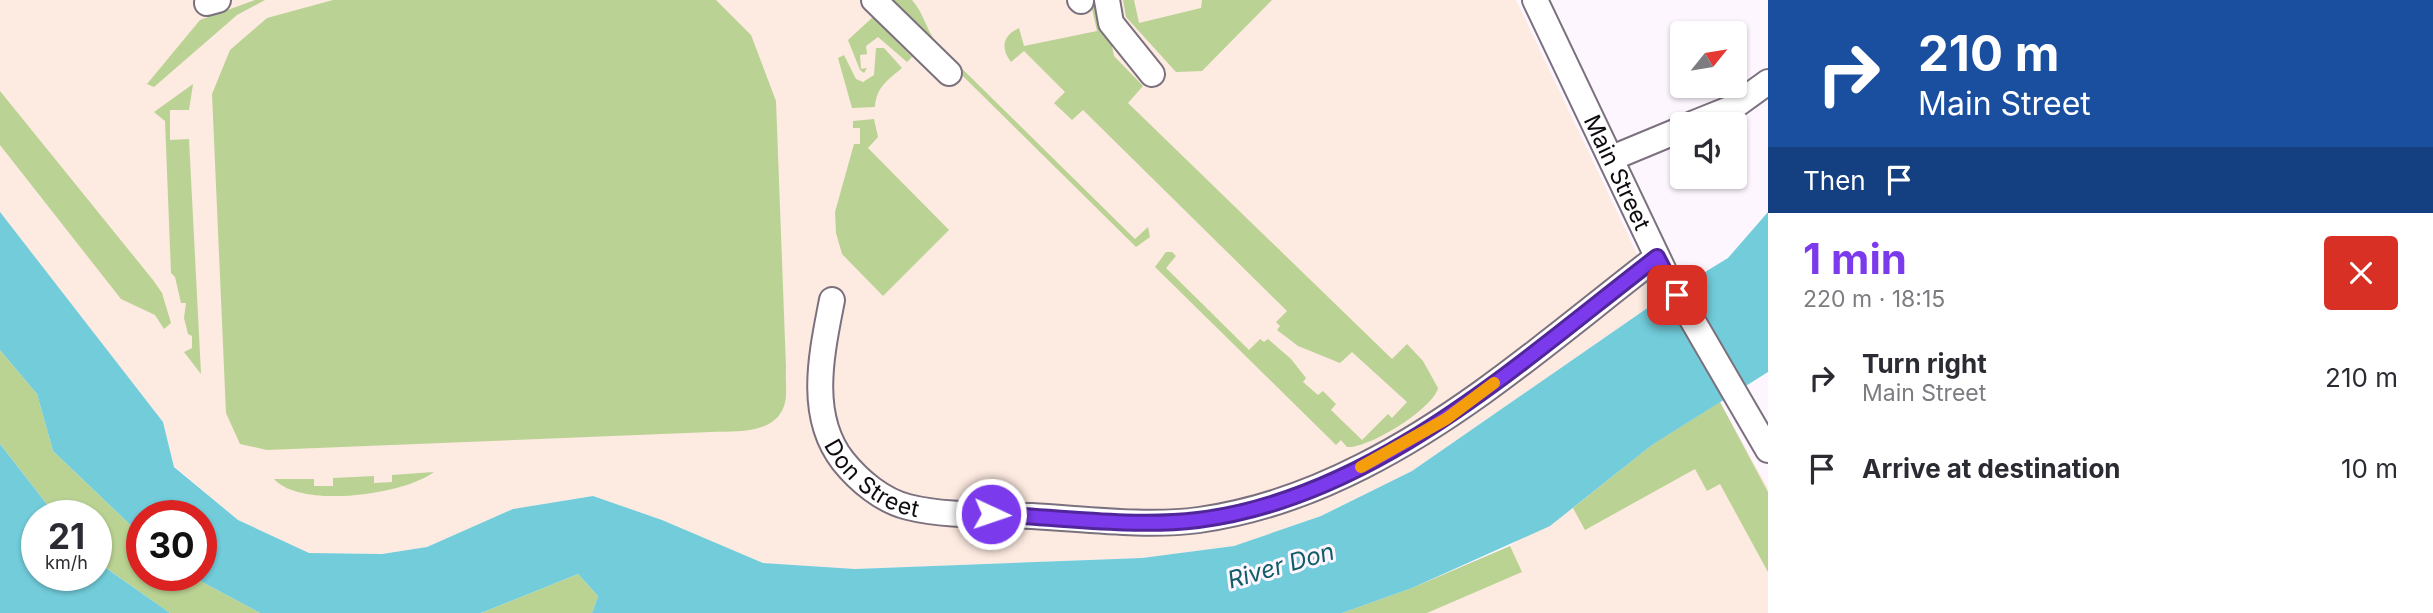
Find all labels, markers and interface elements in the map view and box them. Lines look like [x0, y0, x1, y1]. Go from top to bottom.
north arrow [1670, 21, 1746, 98]
map controls [1670, 21, 1747, 189]
text: 210 m [1918, 24, 2059, 83]
icon: right [1803, 28, 1894, 119]
text: Main Street [1918, 84, 2091, 123]
street label: Main Street [1578, 110, 1657, 235]
button: sound [1670, 112, 1747, 189]
icon: arrive [1880, 161, 1918, 199]
text: Then [1803, 165, 1866, 196]
text: 1 min [1803, 233, 1907, 284]
button: close [2324, 236, 2398, 310]
pin [1647, 265, 1707, 325]
icon: arrive [1658, 276, 1696, 314]
text: 220 m · 18:15 [1803, 285, 1945, 313]
text: Turn right [1862, 348, 1987, 379]
icon: right [1803, 359, 1841, 397]
text: 210 m [2325, 362, 2398, 393]
text: Main Street [1862, 379, 1986, 407]
street label: Don Street [818, 434, 922, 523]
icon: arrive [1803, 450, 1841, 488]
text: Arrive at destination [1862, 453, 2121, 484]
text: 10 m [2341, 453, 2398, 484]
position arrow [954, 477, 1028, 551]
speed limit sign: 30 [126, 500, 217, 591]
text: 21 [48, 515, 85, 557]
water label: River Don [1224, 536, 1338, 595]
text: km/h [45, 552, 88, 573]

